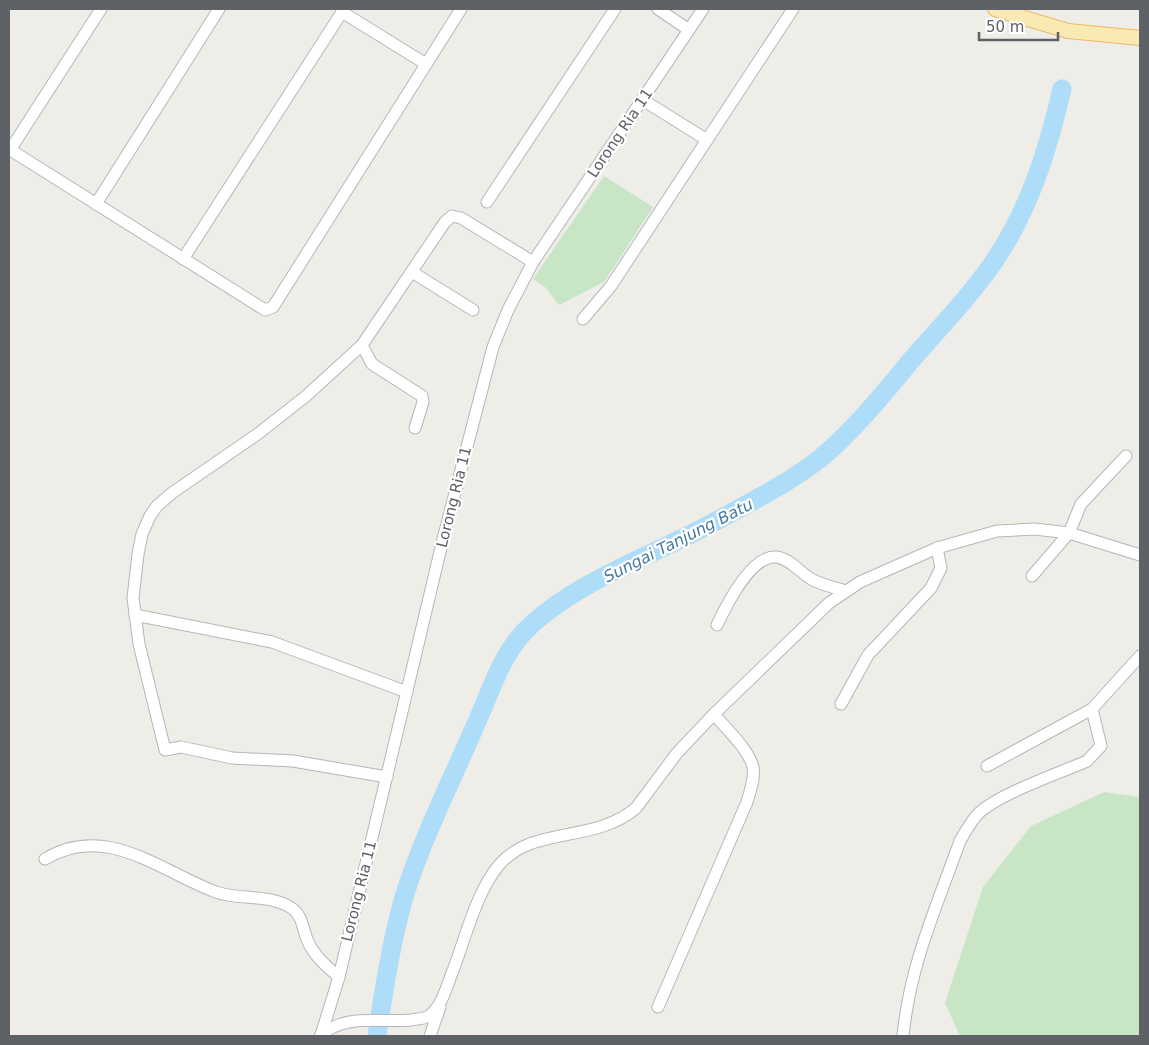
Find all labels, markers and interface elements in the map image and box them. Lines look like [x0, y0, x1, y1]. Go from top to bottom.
scale bar [979, 10, 1058, 42]
text: 50 m [986, 18, 1024, 36]
street label: Lorong Ria 11 [584, 85, 656, 181]
street label: Lorong Ria 11 [433, 445, 475, 549]
water label: Sungai Tanjung Batu [600, 494, 756, 586]
street label: Lorong Ria 11 [338, 839, 380, 943]

